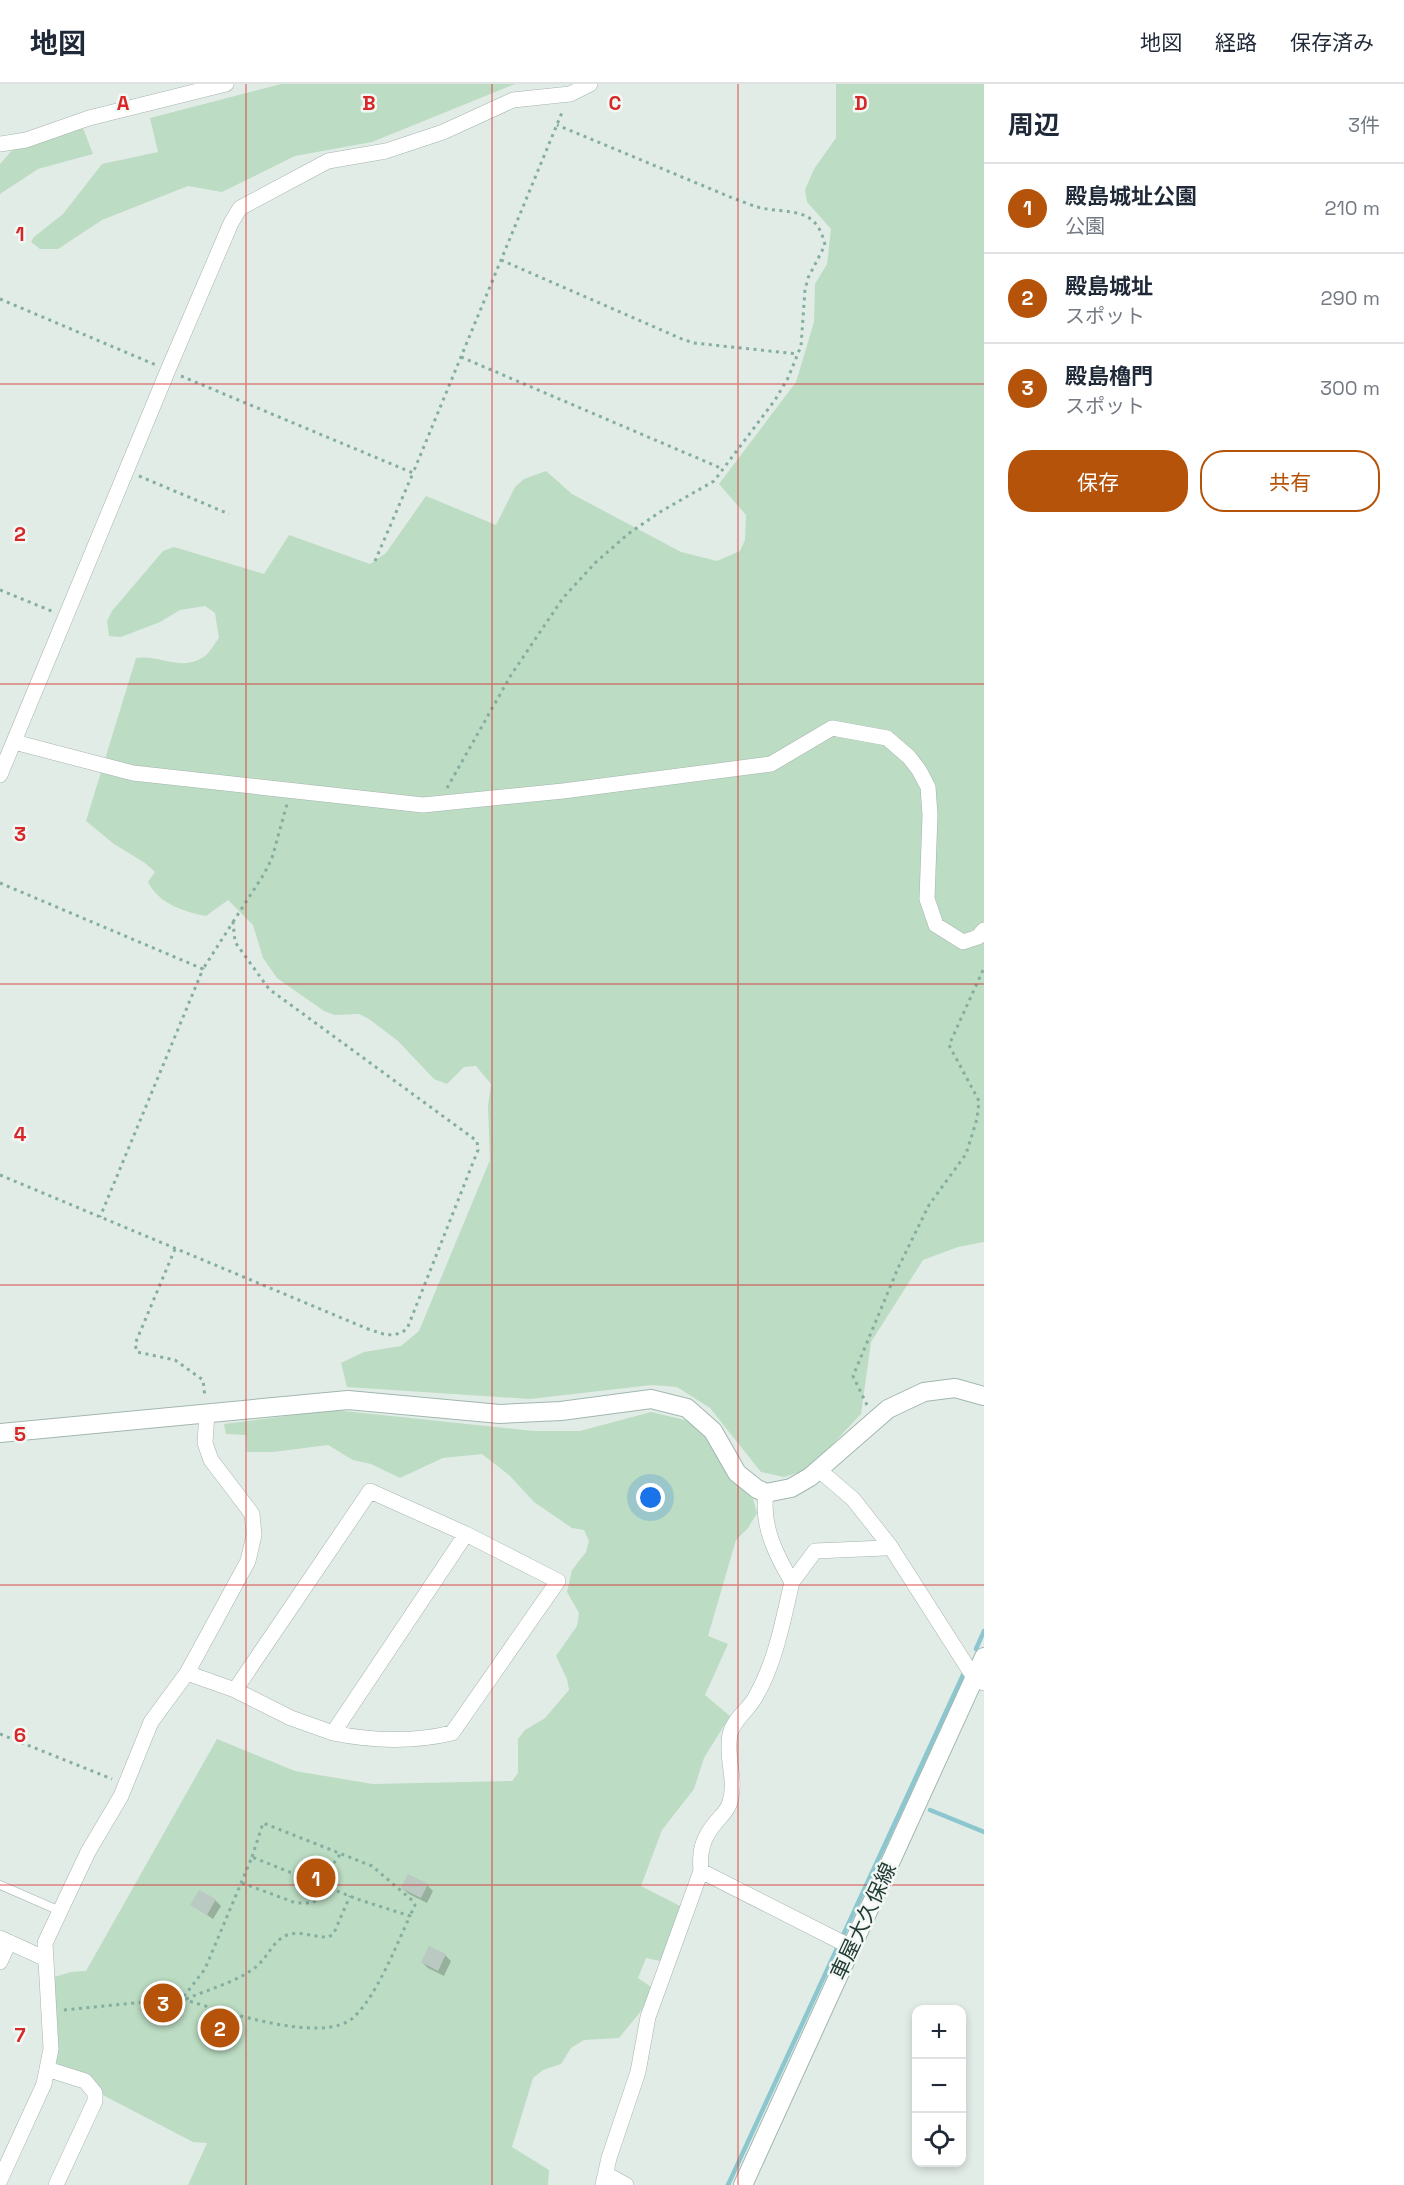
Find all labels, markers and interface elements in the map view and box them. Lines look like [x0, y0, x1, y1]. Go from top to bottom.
text: 地図 [30, 25, 86, 61]
text: 地図 [1140, 29, 1182, 56]
text: 経路 [1215, 29, 1257, 56]
text: 保存済み [1290, 29, 1374, 56]
text: A [117, 90, 130, 116]
text: B [362, 90, 376, 116]
text: C [609, 90, 622, 116]
text: D [854, 90, 868, 116]
text: 周辺 [1008, 108, 1060, 142]
text: 3件 [1348, 112, 1380, 138]
text: 殿島城址公園 [1065, 182, 1197, 210]
text: 1 [1023, 195, 1032, 221]
text: 210 m [1324, 195, 1380, 221]
text: 公園 [1065, 213, 1105, 239]
text: 1 [15, 221, 25, 247]
text: 殿島城址 [1065, 272, 1153, 300]
text: 2 [1022, 285, 1033, 311]
text: 290 m [1321, 285, 1380, 311]
text: スポット [1065, 303, 1145, 329]
text: 殿島櫓門 [1065, 362, 1153, 390]
text: 3 [1021, 375, 1034, 401]
text: 300 m [1320, 375, 1380, 401]
text: スポット [1065, 393, 1145, 419]
button: 保存 [1008, 450, 1188, 512]
button: 共有 [1200, 450, 1380, 512]
text: 2 [14, 521, 26, 547]
text: 3 [14, 821, 26, 847]
text: 4 [14, 1121, 27, 1147]
text: 5 [14, 1421, 26, 1447]
your location [636, 1483, 665, 1512]
text: 6 [14, 1722, 26, 1748]
pin: 1 [296, 1856, 336, 1900]
street label: 車屋大久保線 [824, 1858, 902, 1984]
pin: 3 [144, 1980, 182, 2026]
map controls [912, 2005, 966, 2167]
button: + [912, 2005, 966, 2059]
pin: 2 [200, 2006, 240, 2050]
text: 7 [14, 2022, 26, 2048]
button: − [912, 2059, 966, 2113]
button: locate [912, 2113, 966, 2167]

